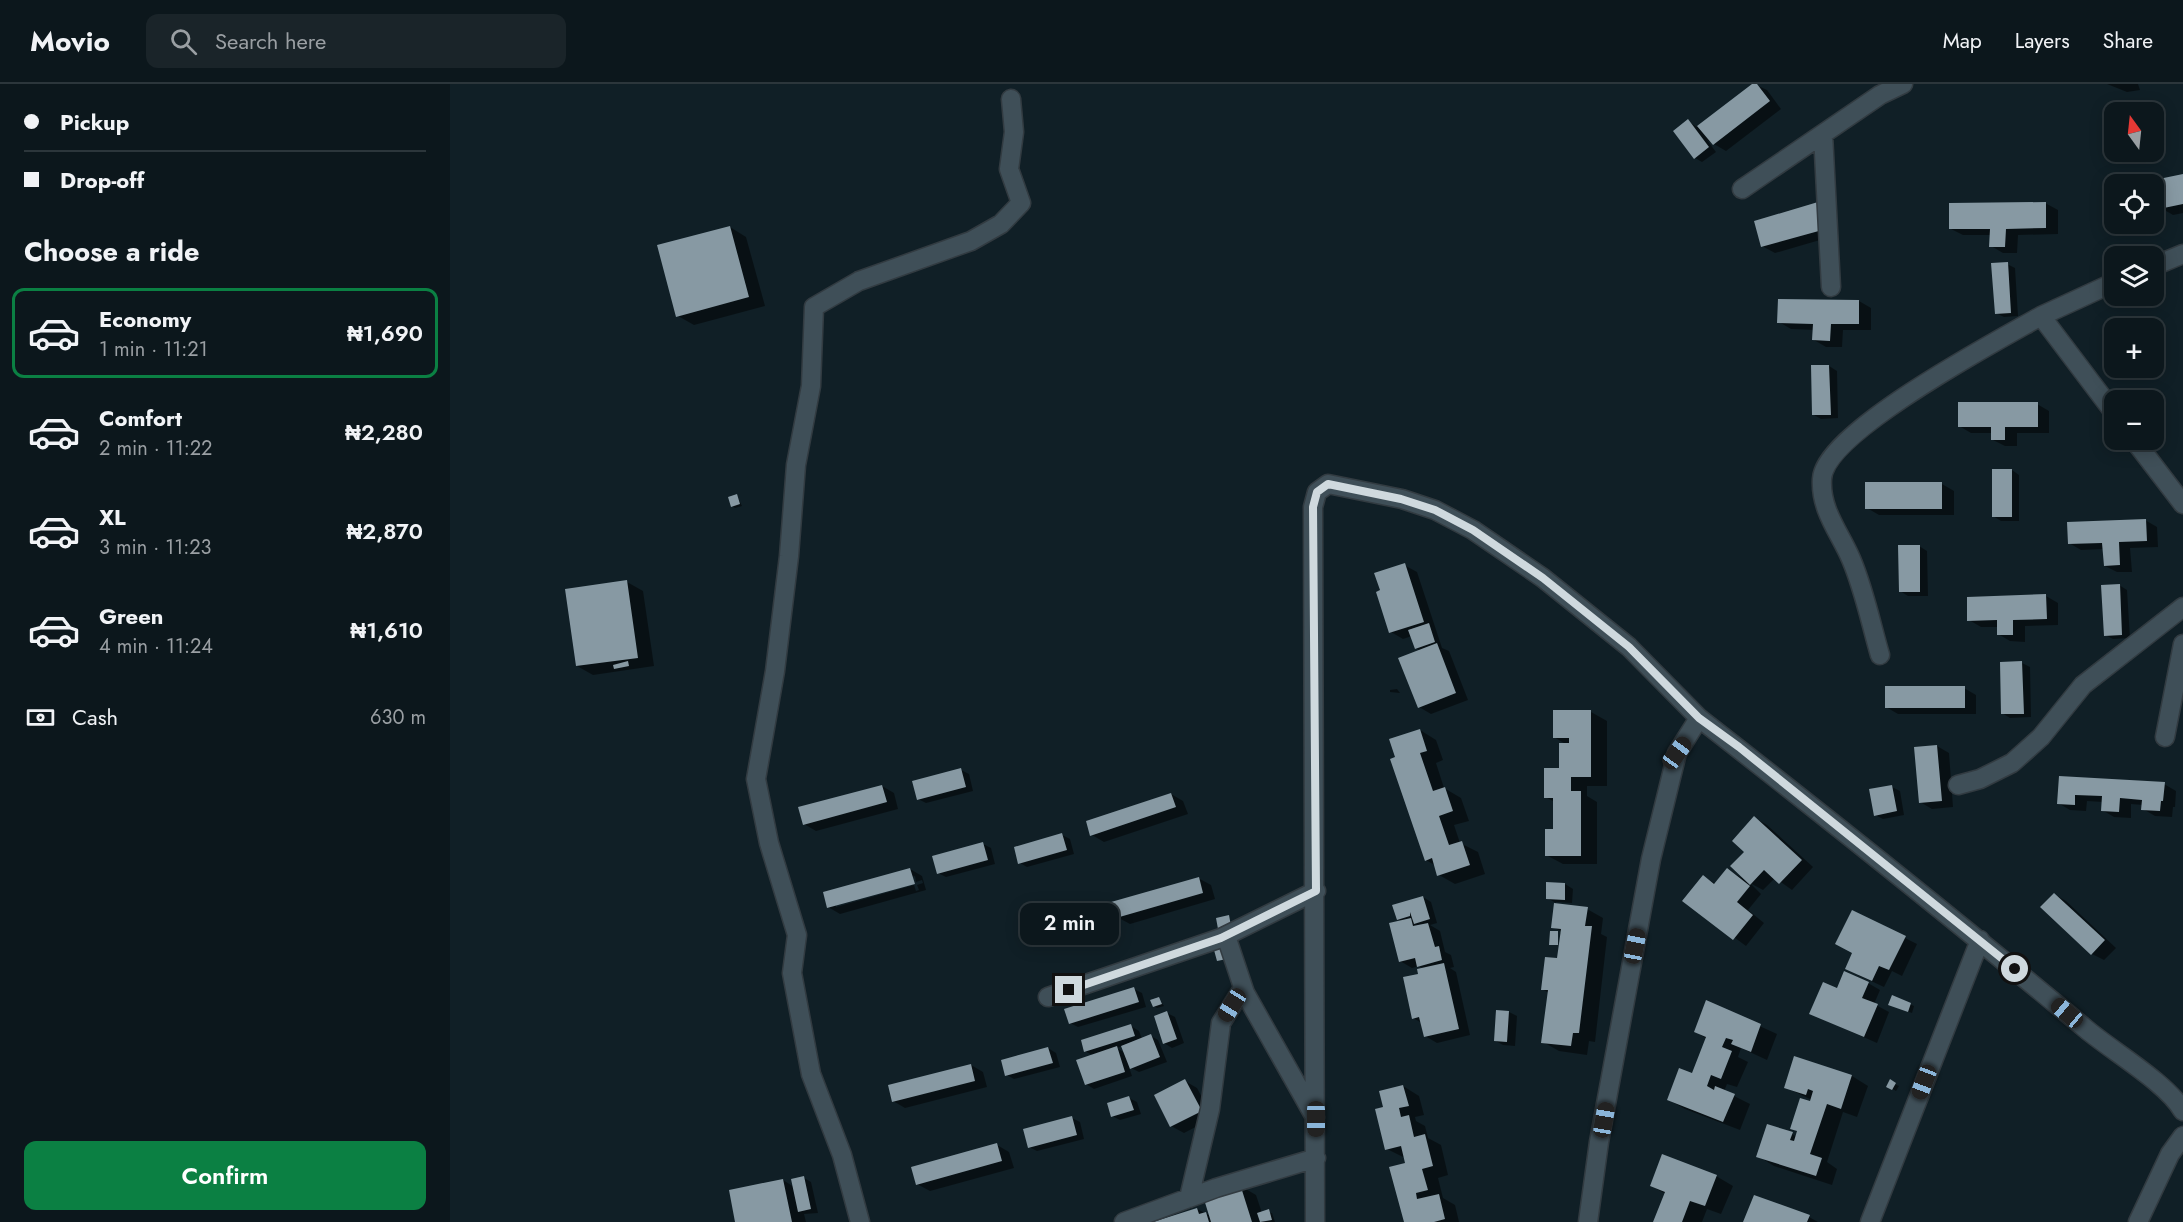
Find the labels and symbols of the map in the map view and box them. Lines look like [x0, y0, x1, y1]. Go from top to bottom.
north arrow [2104, 102, 2164, 162]
car [1659, 733, 1695, 773]
callout: 2 min [1020, 903, 1118, 945]
car [1623, 927, 1647, 965]
route start [2001, 955, 2028, 982]
route end [1055, 976, 1082, 1003]
car [1215, 985, 1249, 1025]
car [2047, 995, 2087, 1031]
car [1909, 1062, 1939, 1102]
car [1307, 1101, 1325, 1137]
car [1592, 1101, 1616, 1139]

